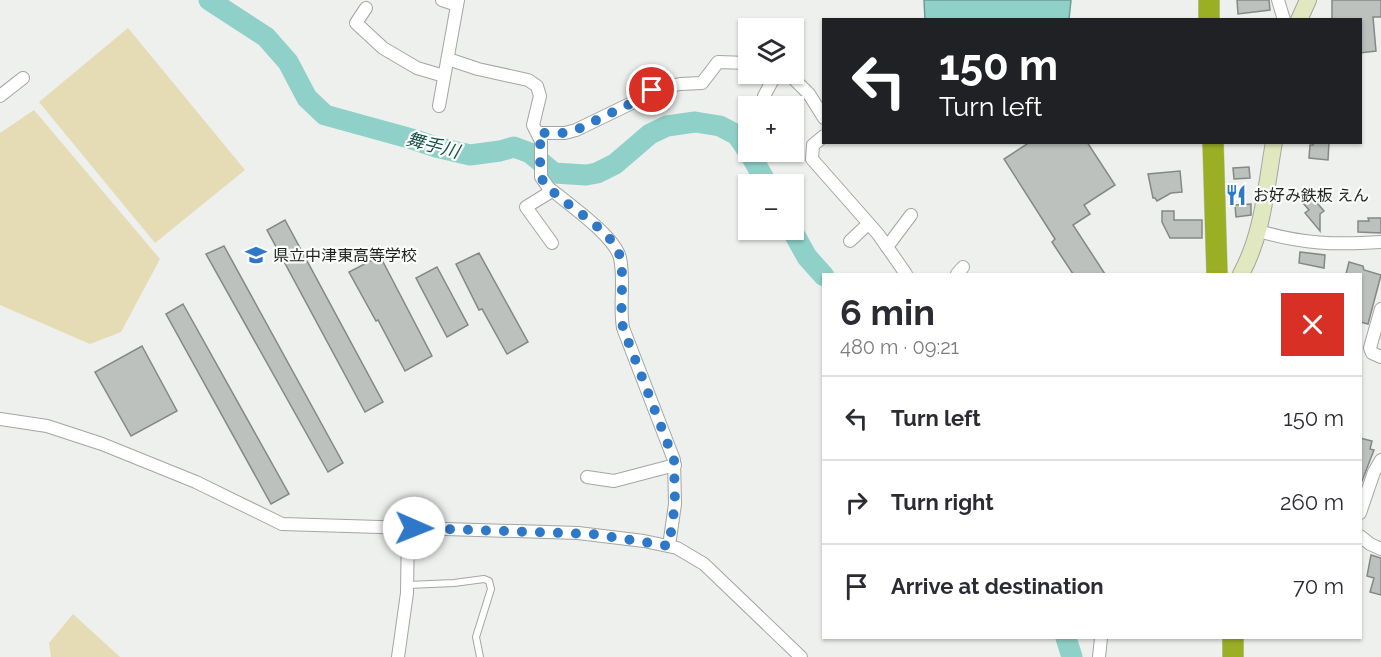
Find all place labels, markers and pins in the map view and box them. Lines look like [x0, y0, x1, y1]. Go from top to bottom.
pin [626, 64, 677, 115]
restaurant icon: お好み鉄板 えん [1224, 183, 1248, 207]
place label: お好み鉄板 えん [1253, 186, 1369, 205]
school or university icon: 県立中津東高等学校 [244, 243, 268, 267]
place label: 県立中津東高等学校 [273, 246, 417, 265]

